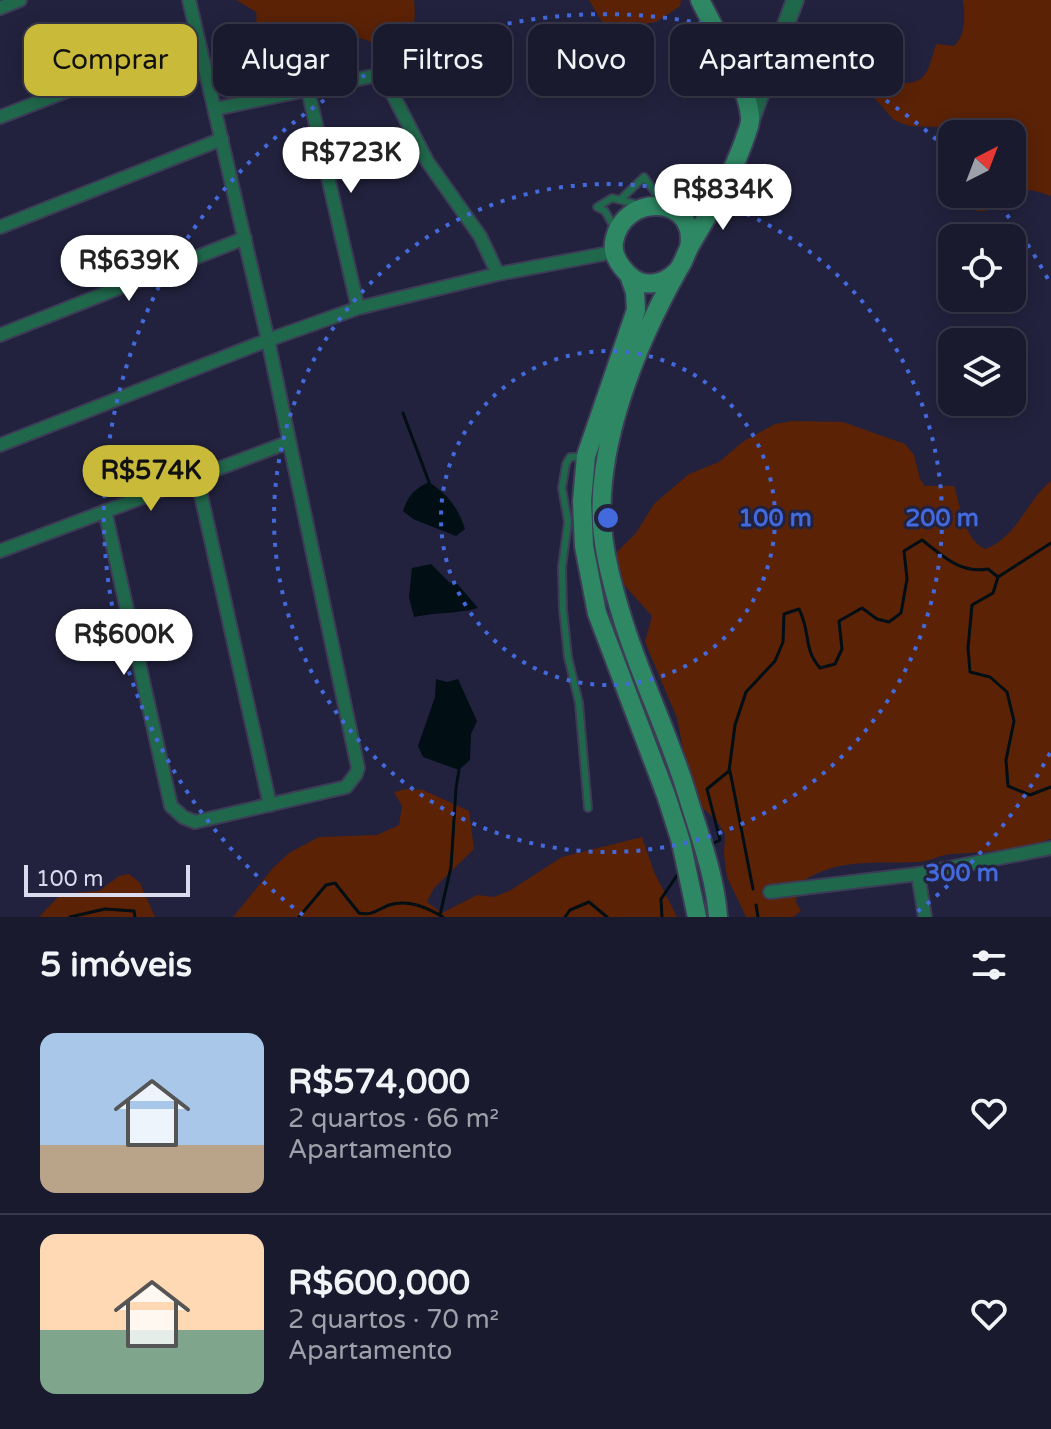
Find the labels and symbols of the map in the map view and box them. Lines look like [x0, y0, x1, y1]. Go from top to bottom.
north arrow [938, 120, 1026, 208]
pin: R$723K [286, 127, 416, 195]
pin: R$834K [658, 164, 788, 232]
pin: R$639K [64, 235, 194, 303]
pin: R$574K [86, 445, 216, 513]
centre of rings [594, 504, 622, 532]
text: 100 m [738, 504, 812, 533]
text: 200 m [905, 504, 979, 533]
pin: R$600K [59, 609, 189, 677]
text: 300 m [925, 859, 999, 888]
scale bar [24, 861, 190, 897]

